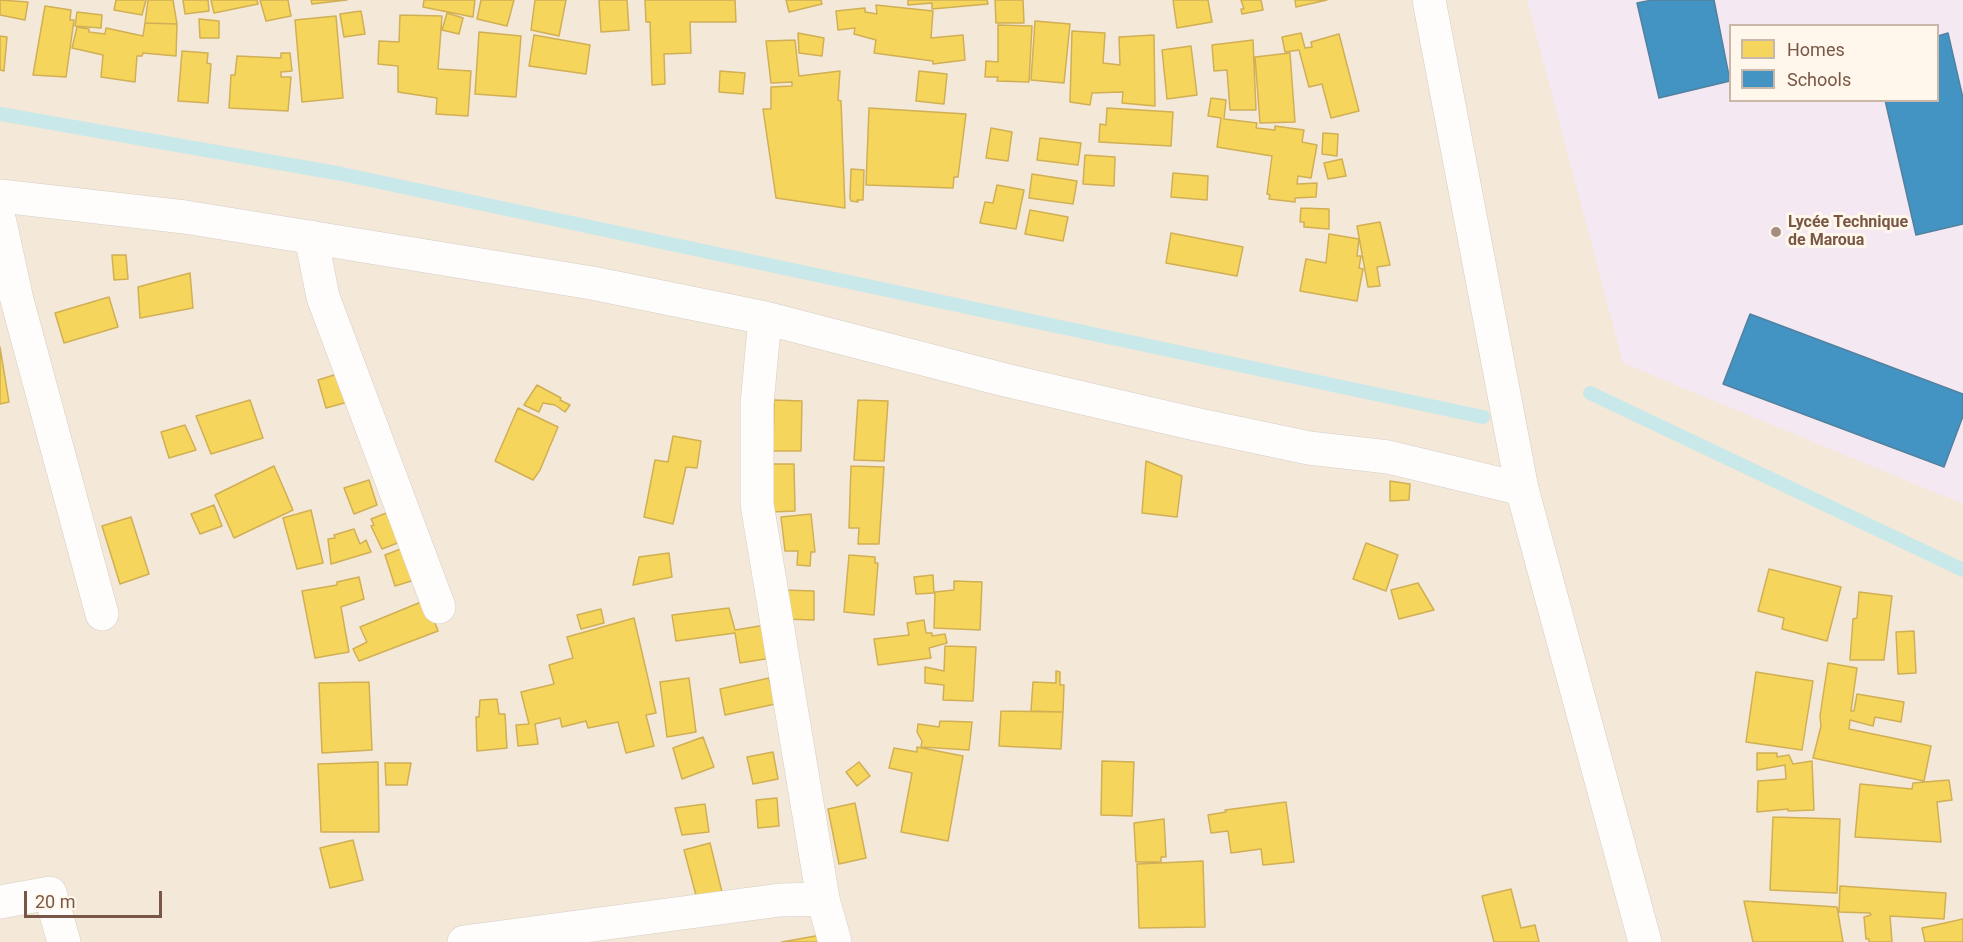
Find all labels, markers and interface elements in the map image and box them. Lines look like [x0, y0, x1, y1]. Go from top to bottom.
legend [1729, 24, 1939, 102]
text: Homes [1787, 39, 1845, 60]
text: Schools [1787, 69, 1851, 90]
place label: Lycée Technique de Maroua [1788, 213, 1908, 251]
marker: Lycée Technique de Maroua [1769, 225, 1783, 239]
scale bar [27, 879, 165, 917]
text: 20 m [35, 891, 75, 912]

